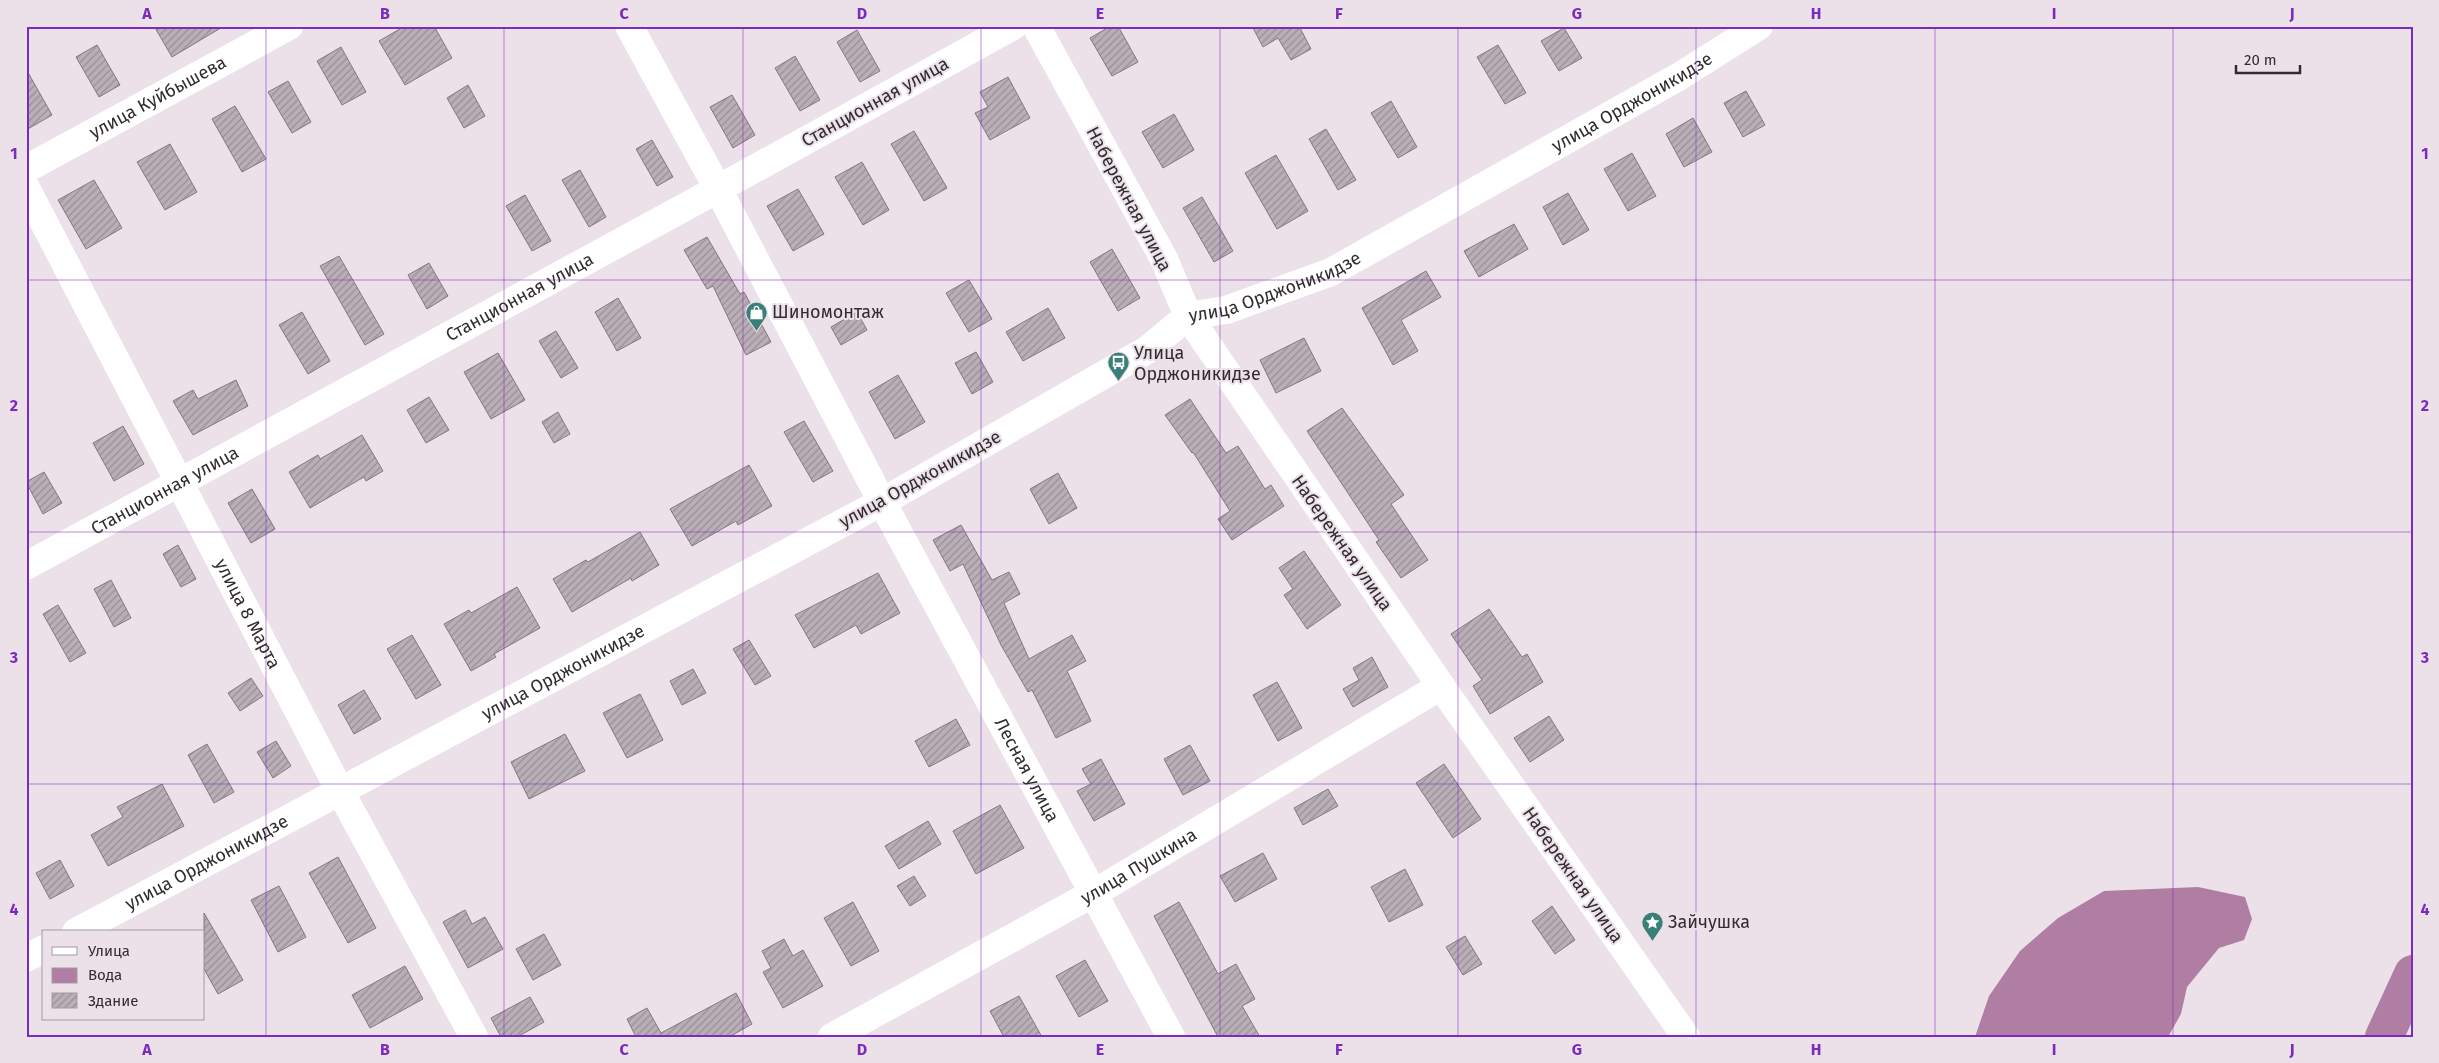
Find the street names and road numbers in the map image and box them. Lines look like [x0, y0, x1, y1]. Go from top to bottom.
street label: улица Орджоникидзе [1548, 47, 1716, 157]
street label: улица Куйбышева [85, 51, 230, 143]
street label: Станционная улица [798, 52, 952, 152]
street label: Набережная улица [1082, 123, 1176, 275]
street label: улица Орджоникидзе [1187, 247, 1365, 327]
street label: Станционная улица [442, 248, 597, 346]
street label: улица Орджоникидзе [835, 425, 1005, 533]
street label: Станционная улица [87, 441, 242, 540]
street label: Набережная улица [1287, 471, 1397, 615]
street label: улица 8 Марта [210, 555, 285, 672]
street label: улица Орджоникидзе [478, 620, 648, 725]
street label: Лесная улица [990, 714, 1064, 826]
street label: Набережная улица [1518, 803, 1628, 947]
street label: улица Орджоникидзе [121, 810, 292, 915]
street label: улица Пушкина [1077, 823, 1201, 909]

